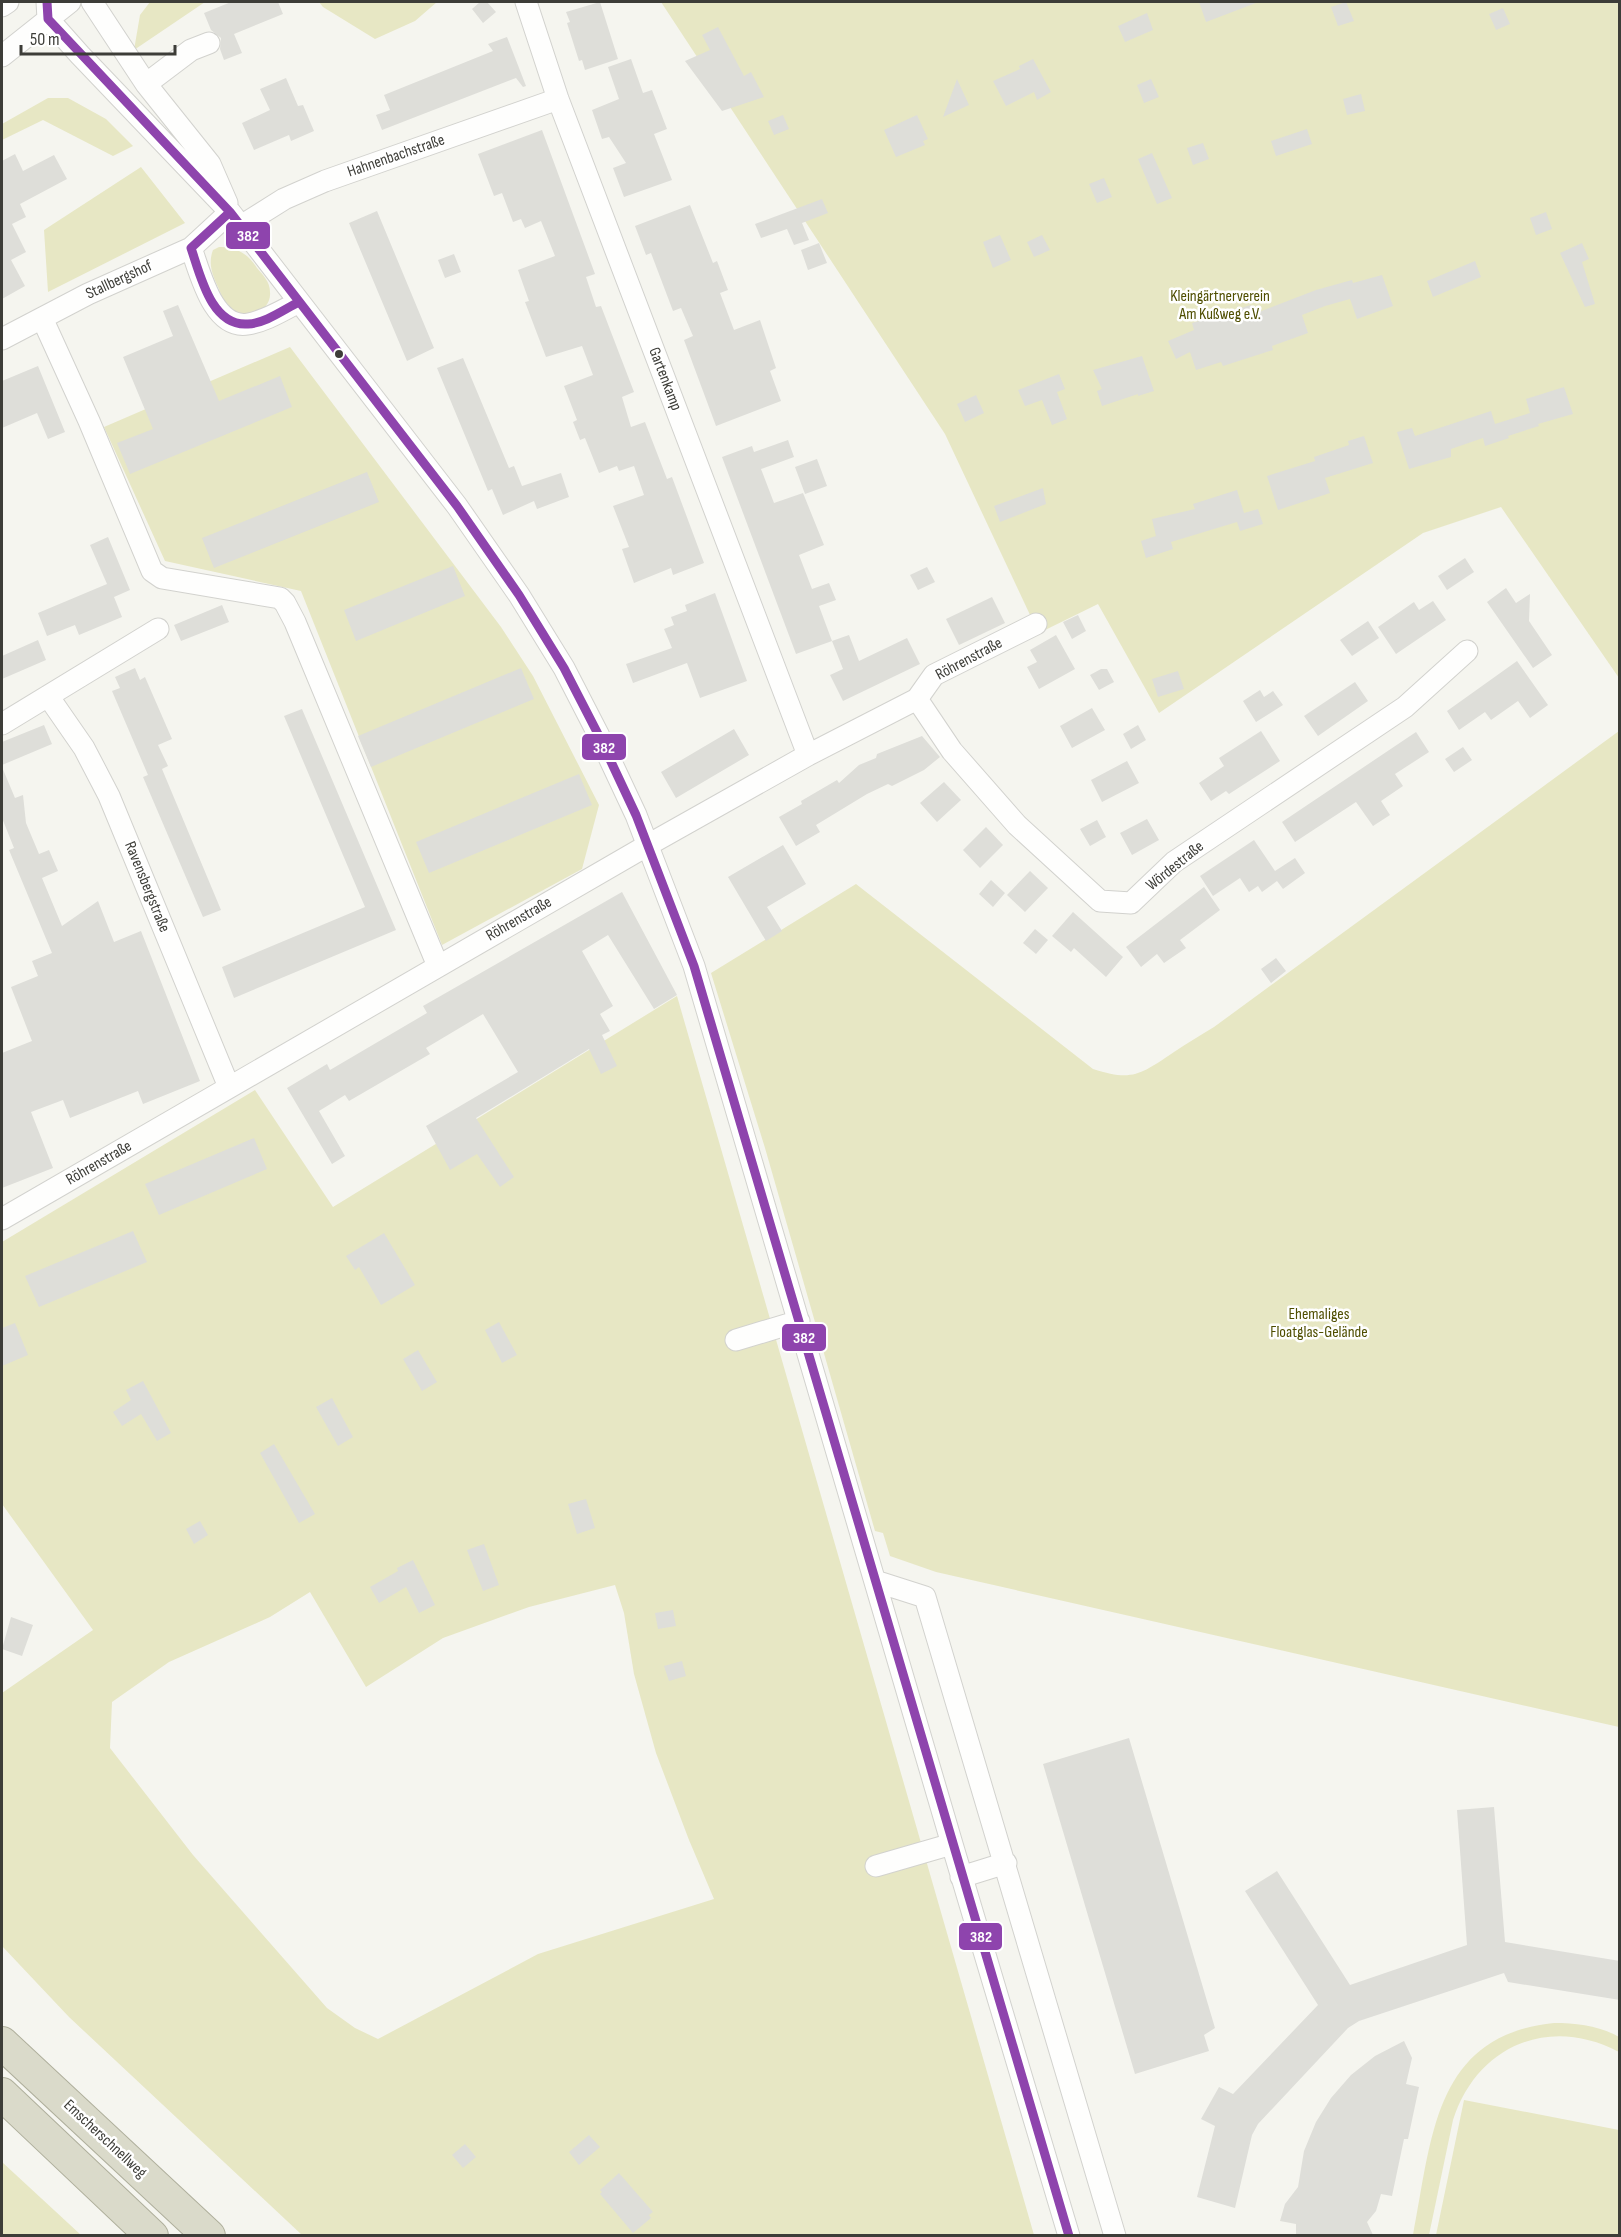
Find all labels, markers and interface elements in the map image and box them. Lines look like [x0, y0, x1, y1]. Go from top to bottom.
scale bar [21, 18, 176, 56]
text: 50 m [30, 29, 60, 50]
street label: Hahnenbachstraße [345, 130, 447, 182]
line badge: 382 [225, 221, 271, 250]
text: 382 [237, 227, 259, 246]
street label: Stallbergshof [83, 256, 156, 304]
park label: Kleingärtnerverein Am Kußweg e.V. [1170, 287, 1270, 324]
street label: Gartenkamp [644, 345, 686, 413]
unlabelled marker [333, 348, 345, 360]
street label: Röhrenstraße [932, 634, 1006, 684]
line badge: 382 [581, 733, 627, 761]
text: 382 [593, 739, 615, 758]
street label: Wördestraße [1142, 837, 1208, 895]
street label: Ravensbergstraße [120, 839, 174, 935]
street label: Röhrenstraße [483, 893, 555, 945]
street label: Röhrenstraße [63, 1137, 135, 1189]
park label: Ehemaliges Floatglas-Gelände [1270, 1305, 1368, 1342]
line badge: 382 [781, 1323, 827, 1352]
text: 382 [793, 1329, 815, 1348]
line badge: 382 [958, 1922, 1003, 1951]
text: 382 [970, 1928, 992, 1947]
street label: Emscherschnellweg [60, 2096, 150, 2182]

